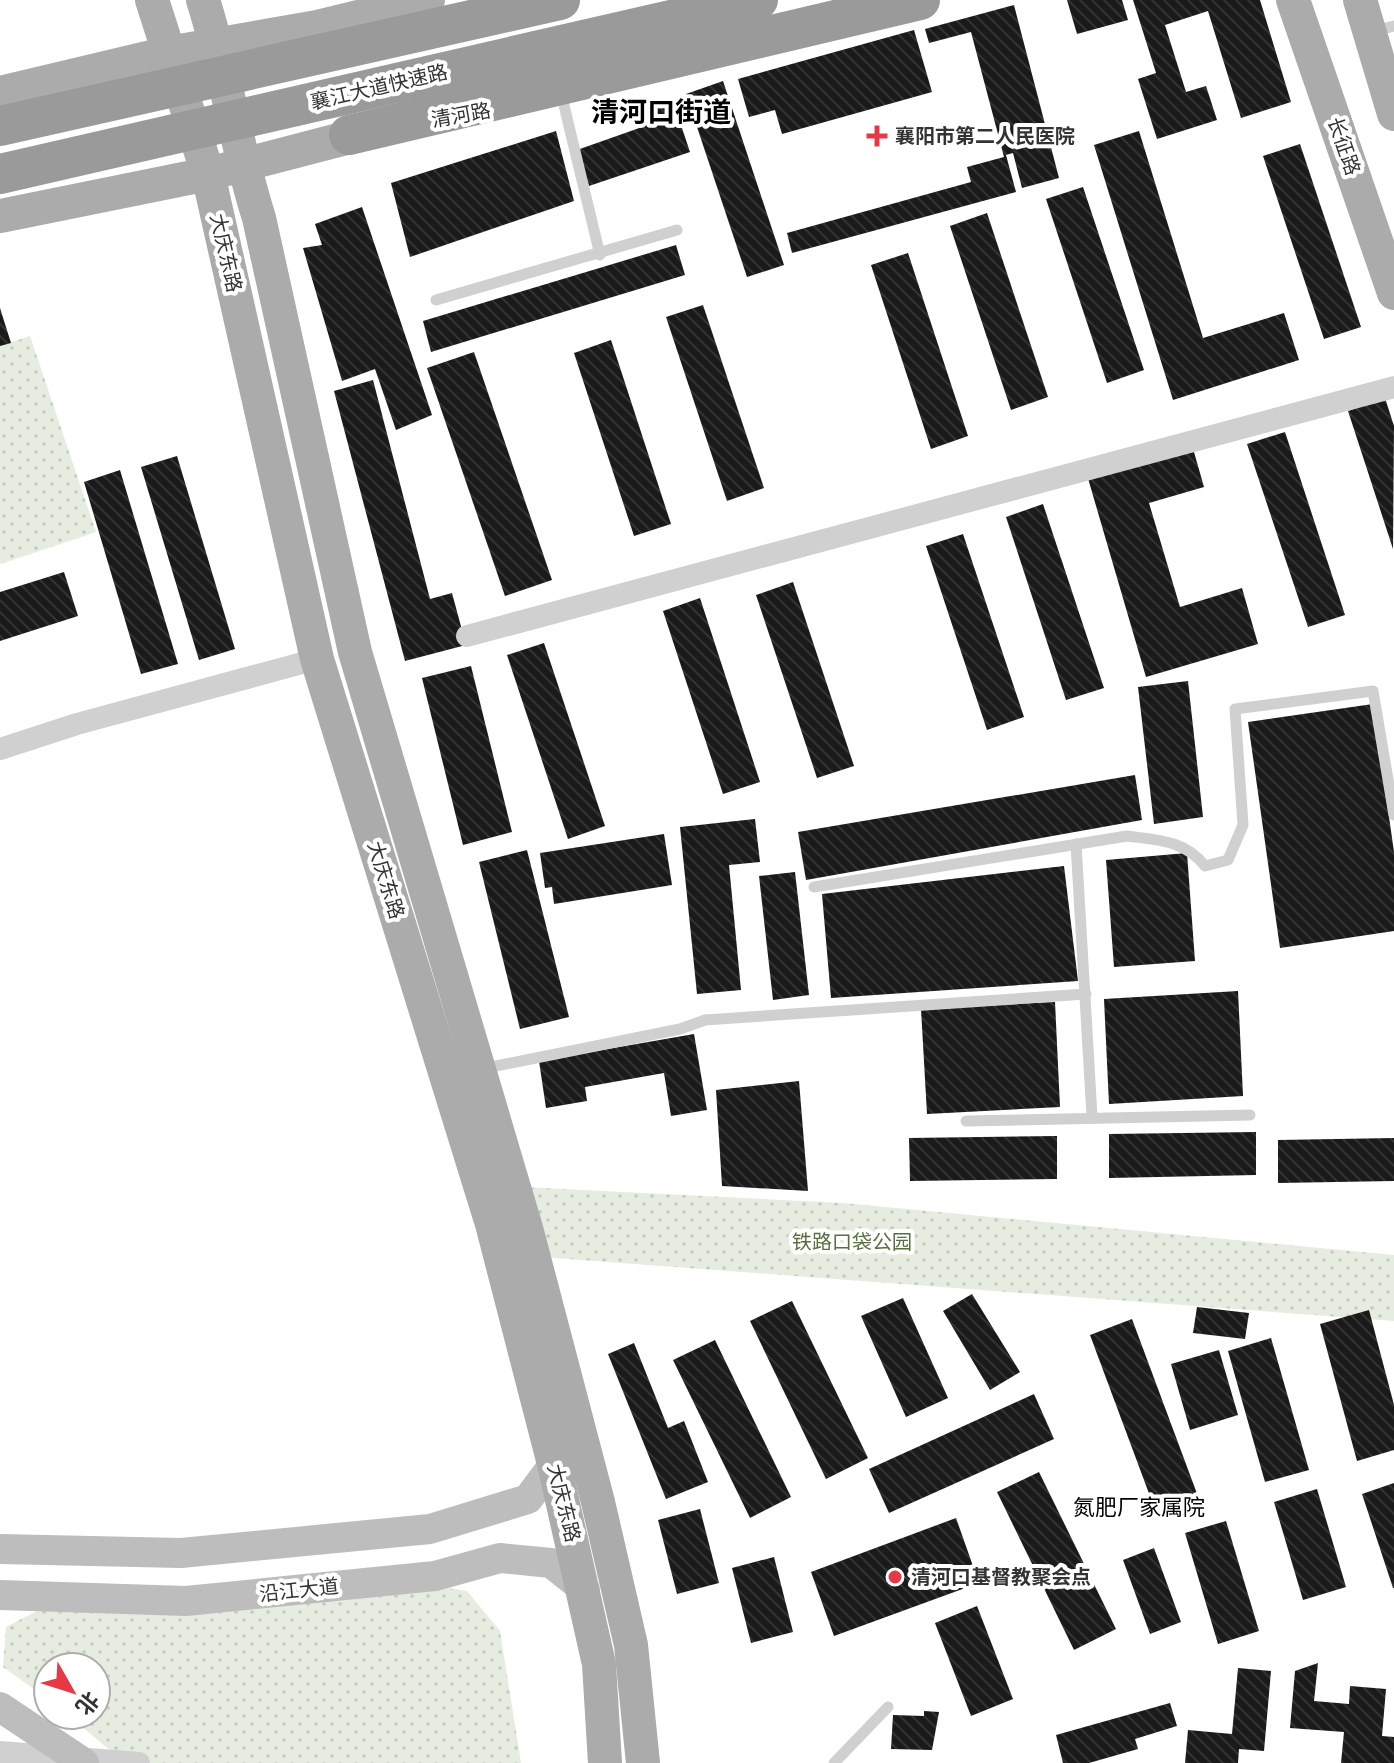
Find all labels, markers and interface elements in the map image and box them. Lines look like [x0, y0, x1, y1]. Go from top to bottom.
street label: 襄江大道快速路 [308, 60, 450, 114]
district label: 清河口街道 [591, 96, 731, 129]
street label: 清河路 [429, 98, 493, 132]
street label: 长征路 [1323, 114, 1365, 178]
place label: 襄阳市第二人民医院 [895, 124, 1075, 148]
marker: 襄阳市第二人民医院 [866, 125, 888, 147]
street label: 大庆东路 [205, 211, 247, 295]
street label: 大庆东路 [363, 838, 409, 922]
park label: 铁路口袋公园 [792, 1230, 912, 1254]
street label: 大庆东路 [543, 1461, 585, 1545]
district label: 氮肥厂家属院 [1073, 1494, 1205, 1521]
place label: 清河口基督教聚会点 [911, 1565, 1091, 1589]
marker: 清河口基督教聚会点 [886, 1568, 904, 1586]
street label: 沿江大道 [258, 1574, 340, 1606]
north arrow [32, 1651, 112, 1731]
text: 北 [70, 1686, 105, 1720]

